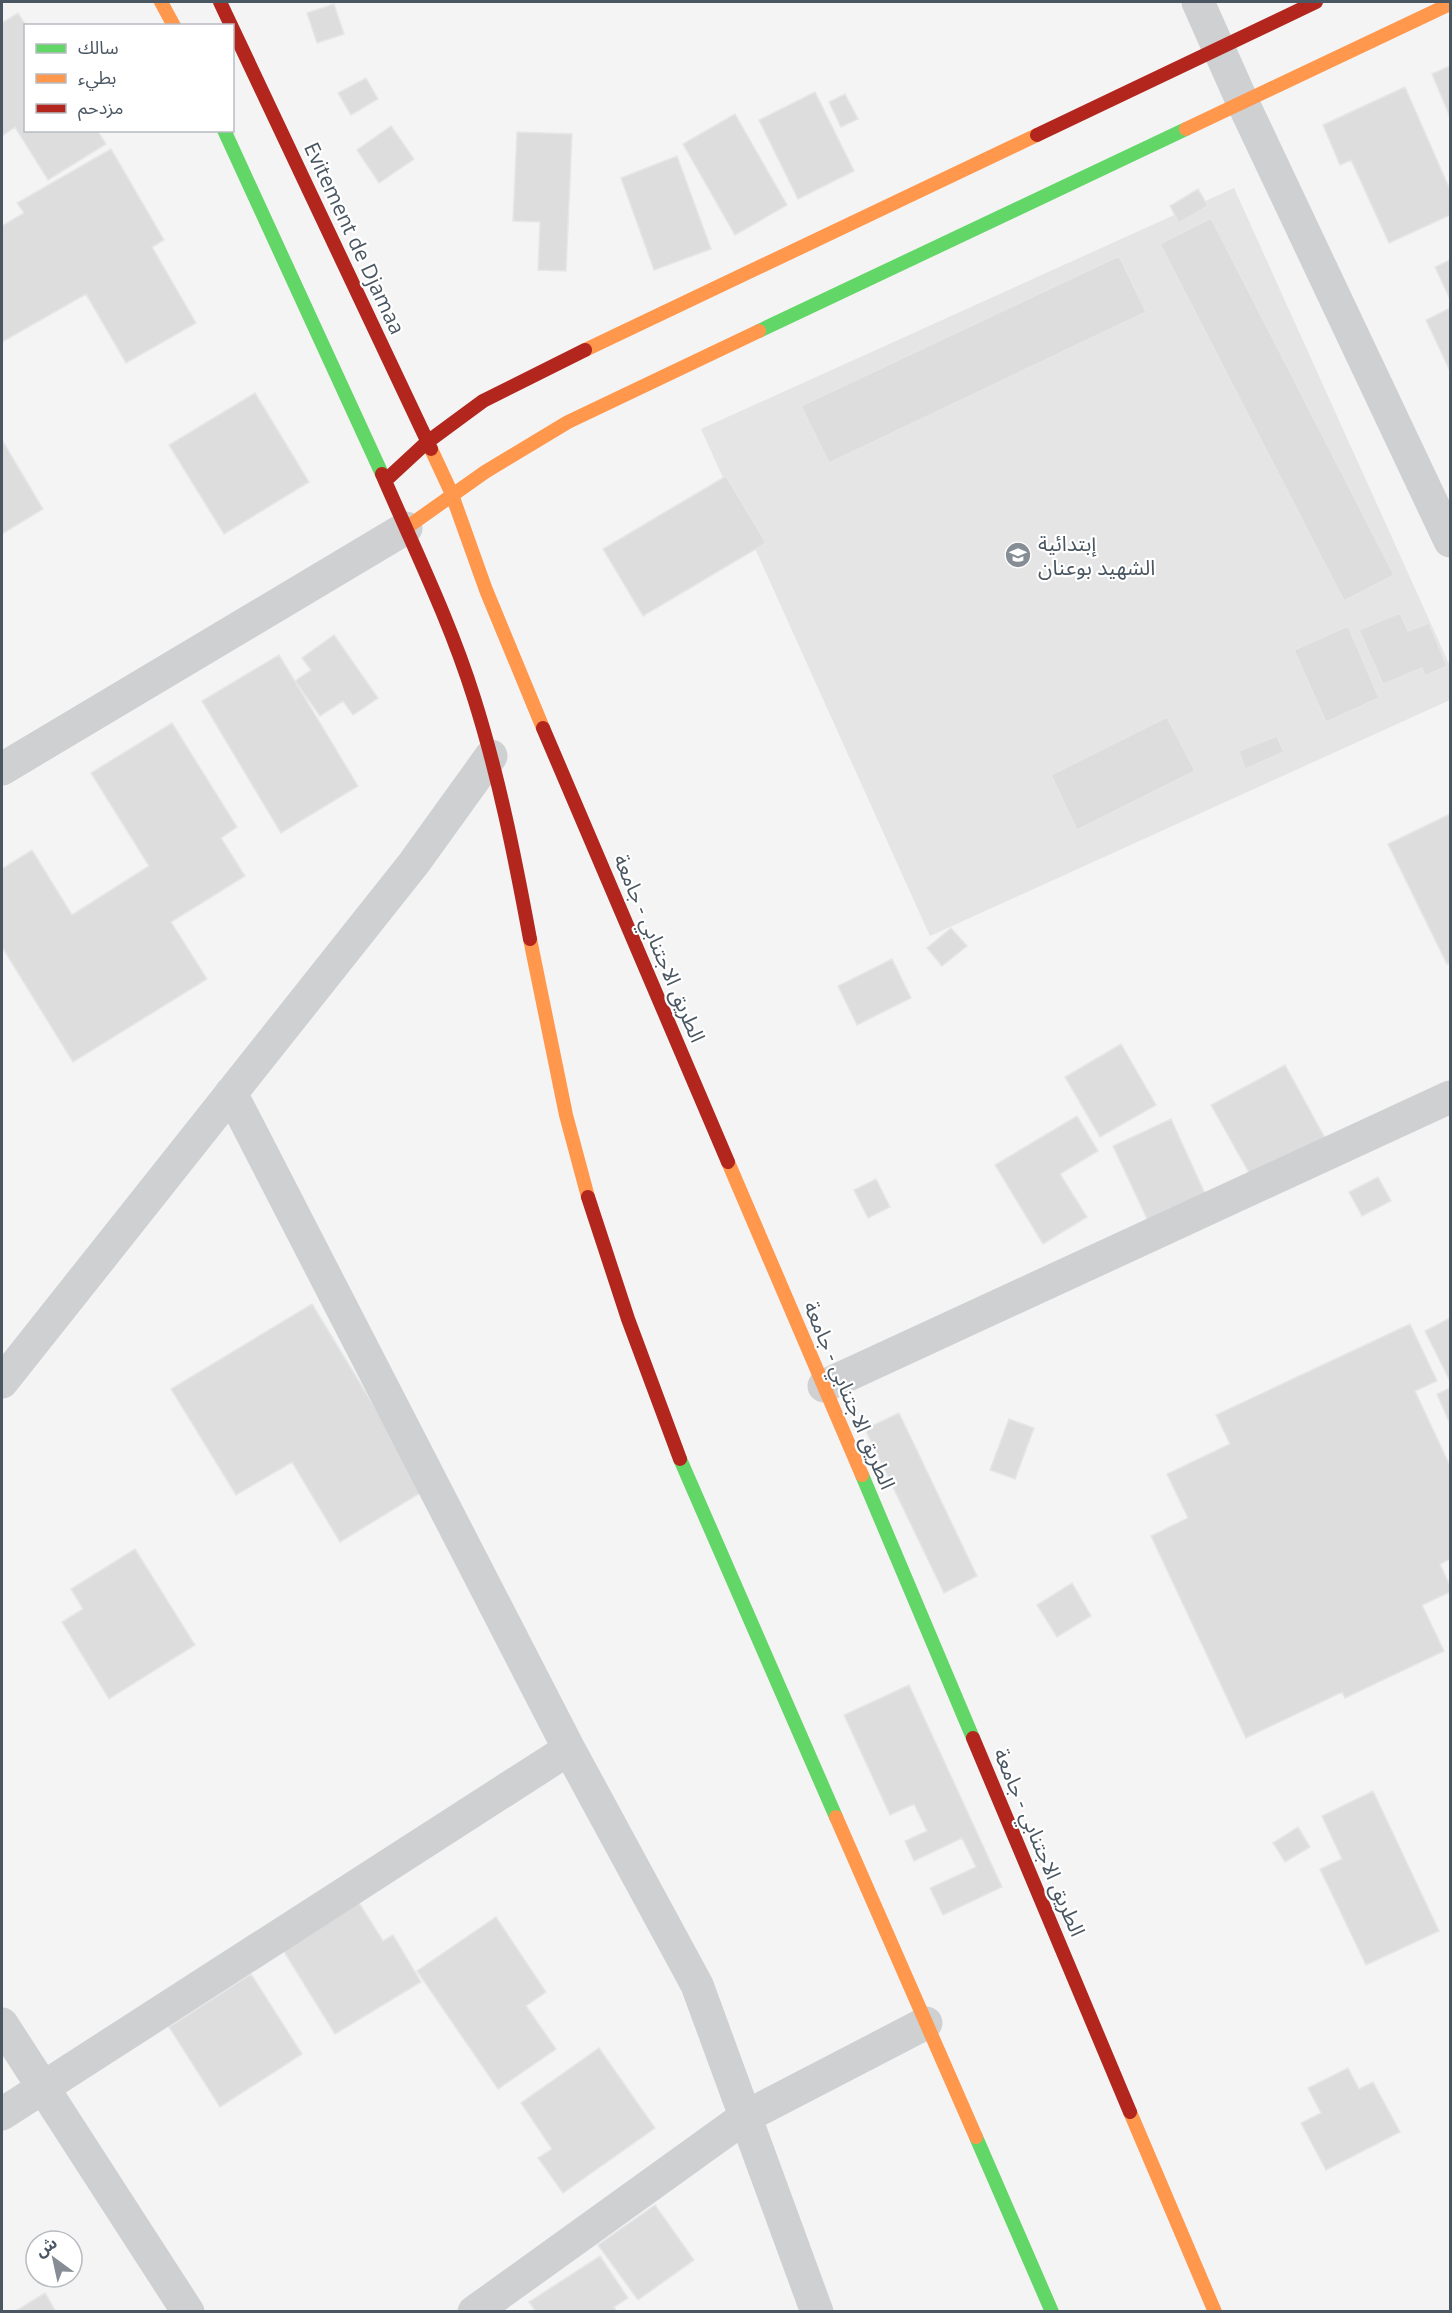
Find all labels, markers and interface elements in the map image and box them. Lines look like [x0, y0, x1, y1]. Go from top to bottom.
legend [24, 24, 234, 132]
text: سالك [78, 35, 119, 59]
text: بطيء [78, 65, 116, 91]
text: مزدحم [78, 95, 123, 121]
street label: Evitement de Djamaa [298, 137, 412, 339]
place label: إبتدائية الشهيد بوعنان [1038, 529, 1155, 581]
school or university icon: إبتدائية الشهيد بوعنان [1003, 540, 1033, 570]
street label: الطريق الاجتنابي - جامعة [605, 850, 712, 1048]
street label: الطريق الاجتنابي - جامعة [795, 1297, 902, 1495]
street label: الطريق الاجتنابي - جامعة [985, 1744, 1092, 1942]
north arrow [24, 2229, 84, 2289]
text: ش [31, 2231, 61, 2262]

